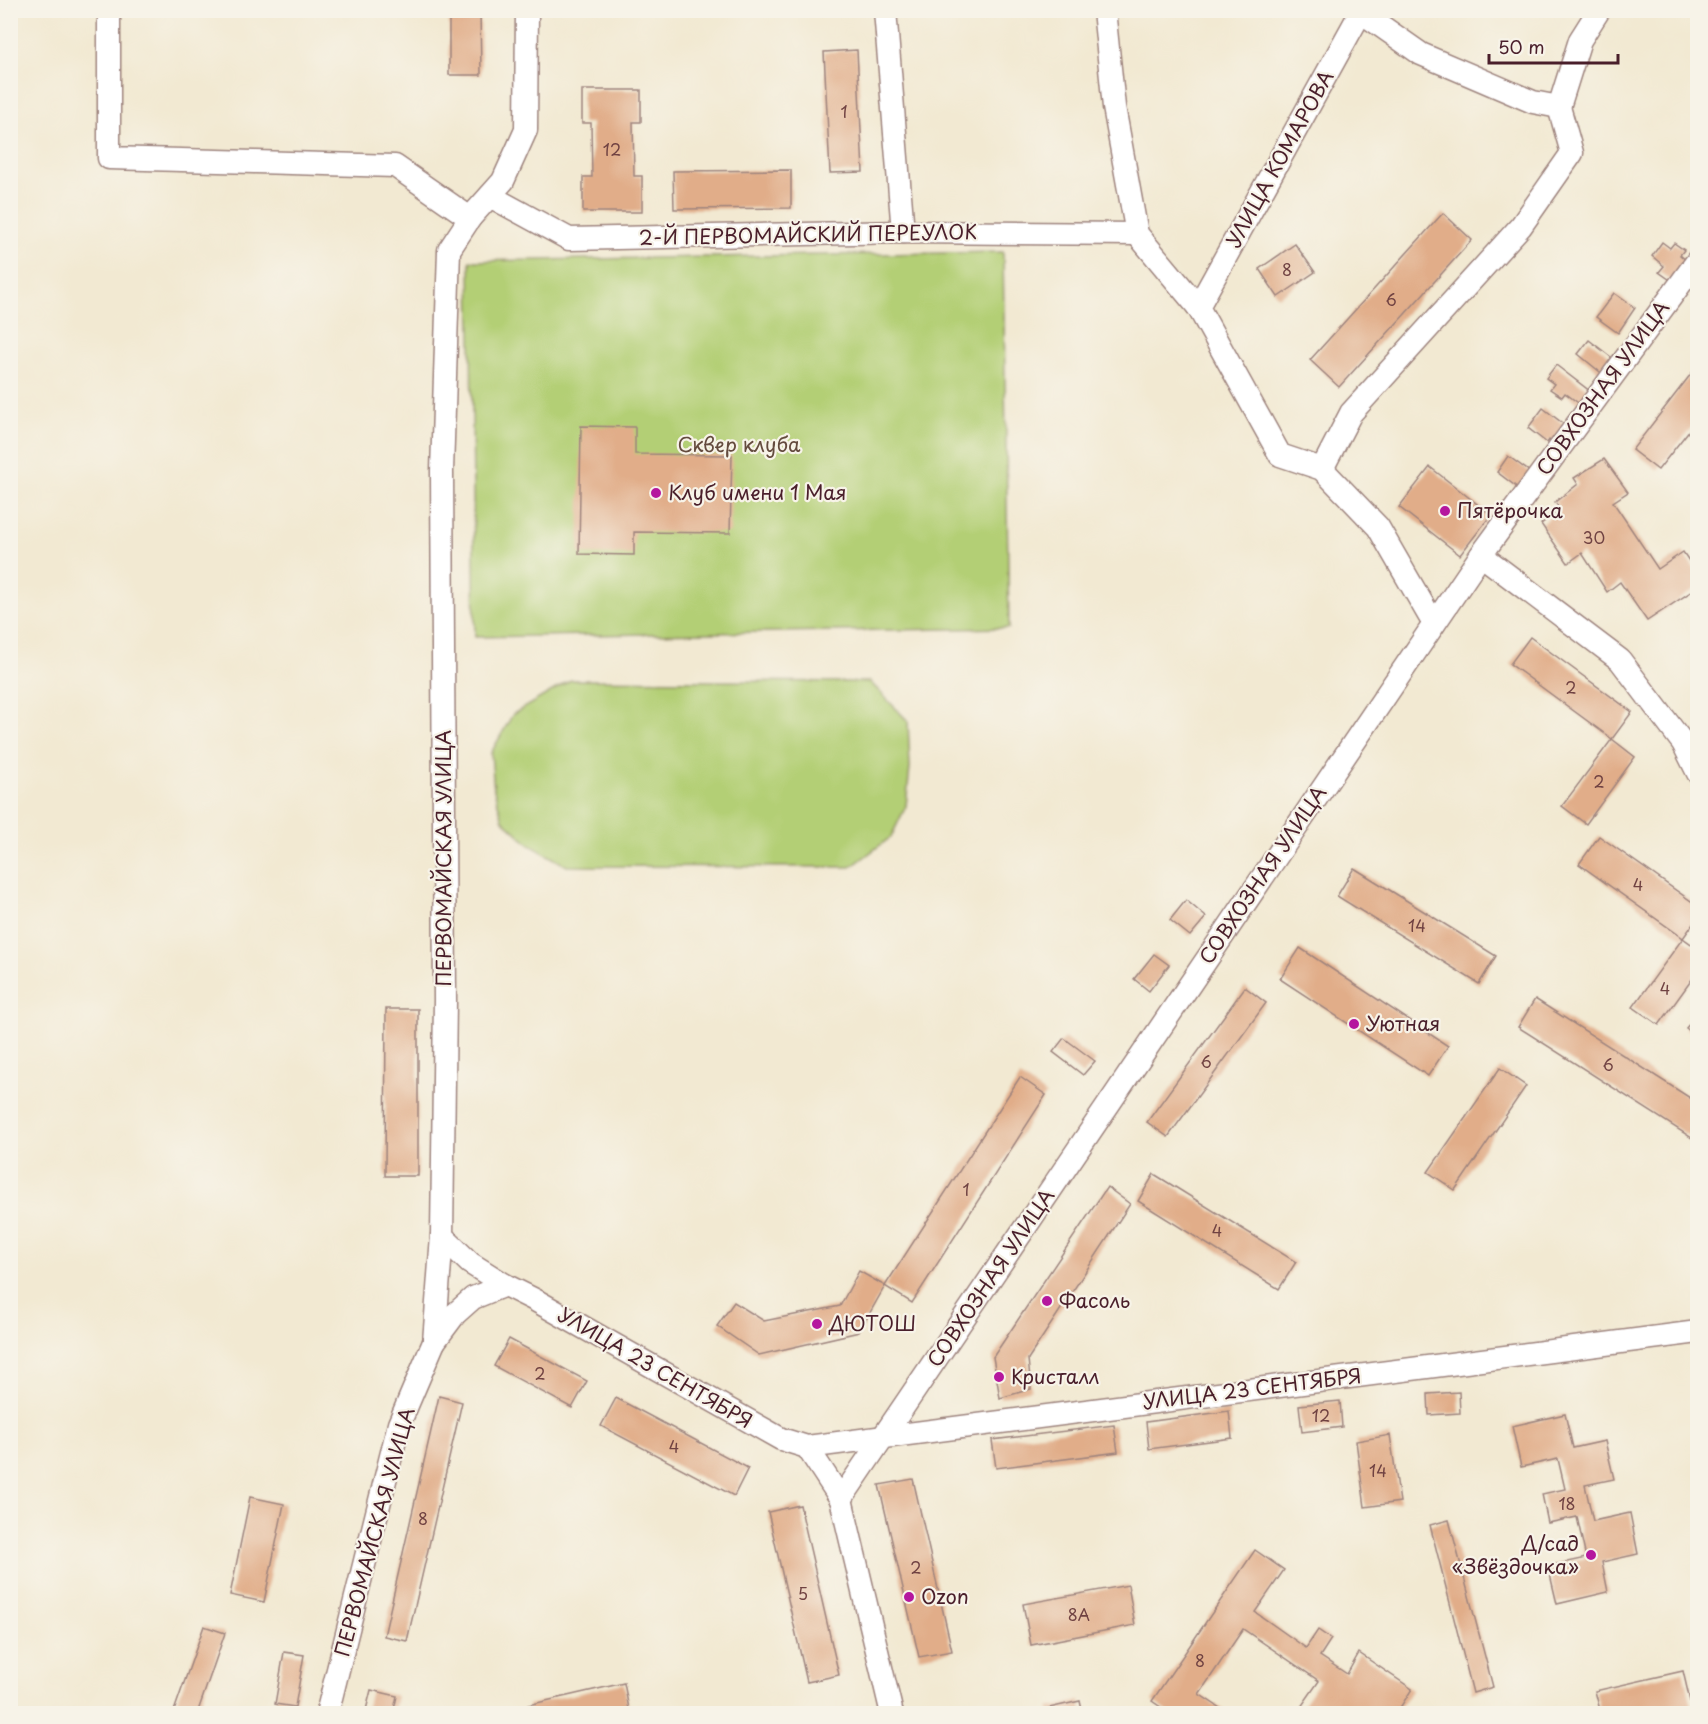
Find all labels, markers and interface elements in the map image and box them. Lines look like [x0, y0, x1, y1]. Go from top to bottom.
scale bar [1489, 27, 1618, 65]
text: 50 m [1498, 33, 1545, 60]
street label: УЛИЦА КОМАРОВА [1218, 64, 1340, 253]
house number: 1 [840, 99, 848, 123]
house number: 12 [603, 137, 621, 161]
street label: 2-Й ПЕРВОМАЙСКИЙ ПЕРЕУЛОК [639, 216, 977, 252]
house number: 8 [1282, 257, 1292, 281]
house number: 6 [1385, 287, 1397, 311]
street label: СОВХОЗНАЯ УЛИЦА [1528, 294, 1676, 481]
park label: Сквер клуба [678, 429, 801, 459]
place label: Клуб имени 1 Мая [668, 477, 847, 507]
marker: Клуб имени 1 Мая [649, 486, 663, 500]
place label: Пятёрочка [1457, 495, 1563, 525]
marker: Пятёрочка [1438, 504, 1452, 518]
house number: 30 [1583, 525, 1605, 549]
house number: 2 [1565, 675, 1577, 699]
street label: ПЕРВОМАЙСКАЯ УЛИЦА [428, 730, 458, 986]
house number: 2 [1593, 769, 1605, 793]
street label: СОВХОЗНАЯ УЛИЦА [1191, 779, 1333, 970]
house number: 4 [1633, 872, 1643, 896]
house number: 14 [1408, 913, 1426, 937]
house number: 4 [1660, 976, 1670, 1000]
place label: Уютная [1366, 1008, 1440, 1038]
marker: Уютная [1347, 1017, 1361, 1031]
house number: 6 [1200, 1049, 1212, 1073]
house number: 6 [1602, 1052, 1614, 1076]
house number: 1 [962, 1177, 970, 1201]
street label: СОВХОЗНАЯ УЛИЦА [919, 1182, 1061, 1373]
house number: 4 [1212, 1218, 1222, 1242]
place label: Фасоль [1059, 1285, 1130, 1315]
marker: Фасоль [1040, 1294, 1054, 1308]
street label: УЛИЦА 23 СЕНТЯБРЯ [553, 1299, 758, 1435]
place label: ДЮТОШ [828, 1308, 916, 1338]
marker: ДЮТОШ [810, 1317, 824, 1331]
street label: УЛИЦА 23 СЕНТЯБРЯ [1141, 1360, 1363, 1416]
house number: 2 [534, 1361, 546, 1385]
place label: Кристалл [1011, 1361, 1099, 1391]
marker: Кристалл [992, 1370, 1006, 1384]
house number: 12 [1312, 1403, 1330, 1427]
street label: ПЕРВОМАЙСКАЯ УЛИЦА [326, 1404, 422, 1660]
house number: 4 [669, 1434, 679, 1458]
house number: 14 [1369, 1458, 1387, 1482]
house number: 18 [1558, 1491, 1576, 1515]
house number: 8 [418, 1506, 428, 1530]
place label: Д/сад «Звёздочка» [1452, 1528, 1579, 1581]
marker: Д/сад «Звёздочка» [1584, 1548, 1598, 1562]
house number: 2 [910, 1555, 922, 1579]
house number: 5 [798, 1581, 808, 1605]
place label: Ozon [921, 1581, 969, 1611]
marker: Ozon [902, 1590, 916, 1604]
house number: 8А [1068, 1602, 1090, 1626]
house number: 8 [1195, 1648, 1205, 1672]

